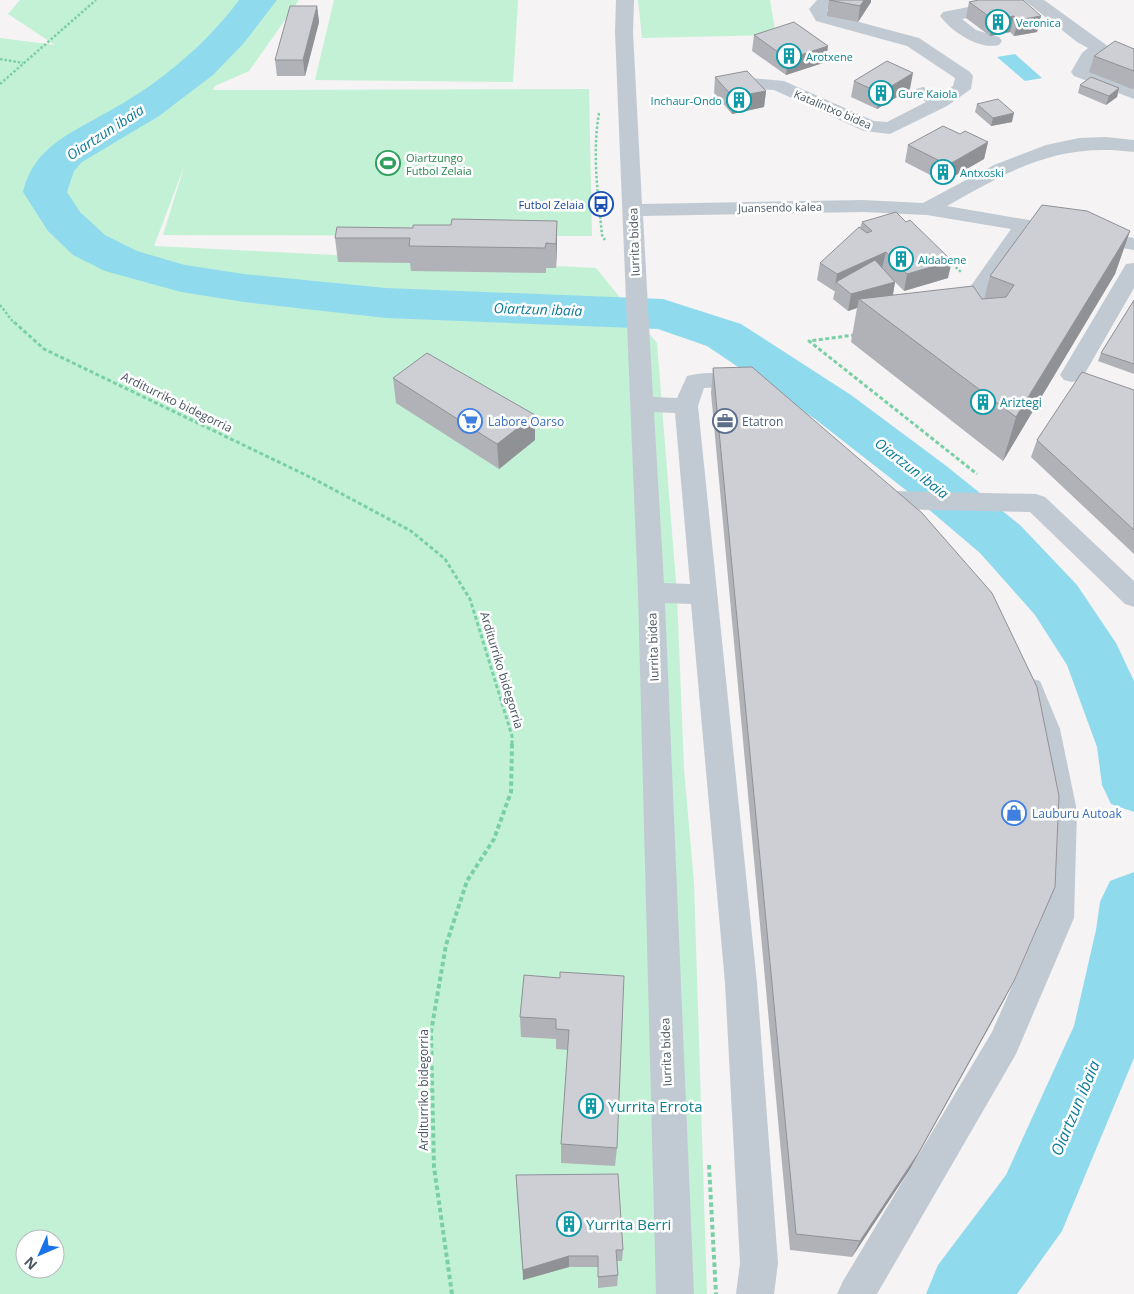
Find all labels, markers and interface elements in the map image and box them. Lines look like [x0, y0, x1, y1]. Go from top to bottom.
building icon: Veronica [985, 9, 1011, 35]
place label: Veronica [1016, 15, 1061, 30]
building icon: Arotxene [776, 43, 802, 69]
place label: Arotxene [806, 49, 853, 64]
building icon: Gure Kaiola [868, 80, 894, 106]
street label: Katalintxo bidea [792, 86, 874, 132]
place label: Gure Kaiola [898, 86, 957, 101]
building icon: Inchaur-Ondo [726, 87, 752, 113]
place label: Inchaur-Ondo [651, 93, 722, 108]
water label: Oiartzun ibaia [63, 100, 147, 164]
sports icon: Oiartzungo Futbol Zelaia [375, 150, 401, 176]
place label: Oiartzungo Futbol Zelaia [406, 150, 472, 178]
building icon: Antxoski [930, 159, 956, 185]
place label: Antxoski [960, 165, 1004, 180]
bus stop icon: Futbol Zelaia [588, 191, 614, 217]
place label: Futbol Zelaia [518, 197, 584, 212]
street label: Juansendo kalea [737, 199, 822, 215]
street label: Iurrita bidea [624, 207, 644, 277]
building icon: Aldabene [888, 246, 914, 272]
place label: Aldabene [918, 252, 966, 267]
water label: Oiartzun ibaia [493, 298, 583, 320]
street label: Arditurriko bidegorria [119, 368, 235, 436]
building icon: Ariztegi [970, 389, 996, 415]
place label: Ariztegi [1000, 394, 1042, 411]
supermarket icon: Labore Oarso [457, 408, 483, 434]
office icon: Etatron [712, 408, 738, 434]
place label: Labore Oarso [488, 413, 564, 430]
place label: Etatron [742, 413, 783, 430]
water label: Oiartzun ibaia [871, 433, 953, 503]
street label: Arditurriko bidegorria [476, 609, 528, 731]
street label: Iurrita bidea [643, 612, 663, 682]
shop icon: Lauburu Autoak [1001, 800, 1027, 826]
place label: Lauburu Autoak [1032, 805, 1122, 822]
street label: Iurrita bidea [656, 1017, 676, 1087]
street label: Arditurriko bidegorria [415, 1029, 432, 1151]
water label: Oiartzun ibaia [1045, 1057, 1105, 1159]
building icon: Yurrita Errota [578, 1093, 604, 1119]
place label: Yurrita Errota [608, 1096, 703, 1116]
building icon: Yurrita Berri [556, 1211, 582, 1237]
place label: Yurrita Berri [586, 1214, 671, 1234]
north arrow [15, 1229, 65, 1279]
text: N [20, 1253, 41, 1274]

